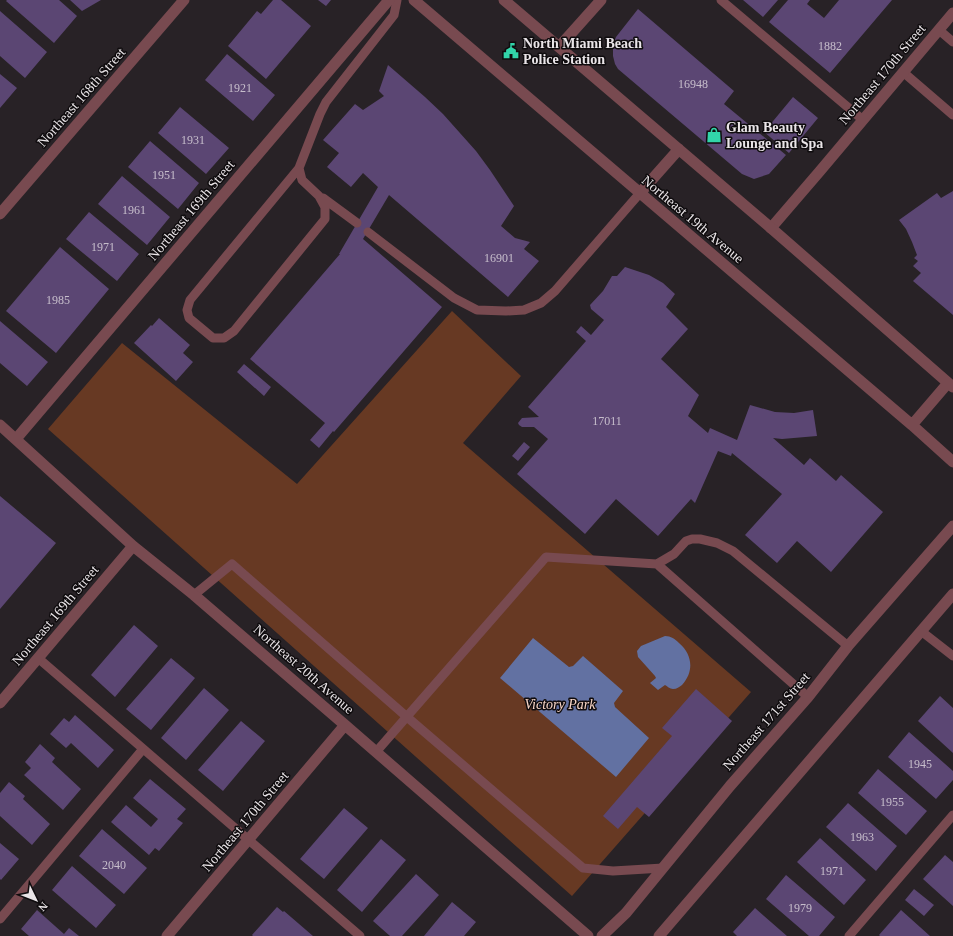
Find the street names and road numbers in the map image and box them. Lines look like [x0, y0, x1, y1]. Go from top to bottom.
street label: Northeast 170th Street [836, 21, 929, 127]
street label: Northeast 168th Street [34, 45, 128, 150]
street label: Northeast 169th Street [145, 157, 238, 263]
street label: Northeast 19th Avenue [639, 172, 747, 266]
street label: Northeast 169th Street [9, 562, 102, 668]
street label: Northeast 20th Avenue [250, 622, 357, 717]
street label: Northeast 171st Street [720, 669, 813, 773]
street label: Northeast 170th Street [199, 768, 292, 874]

